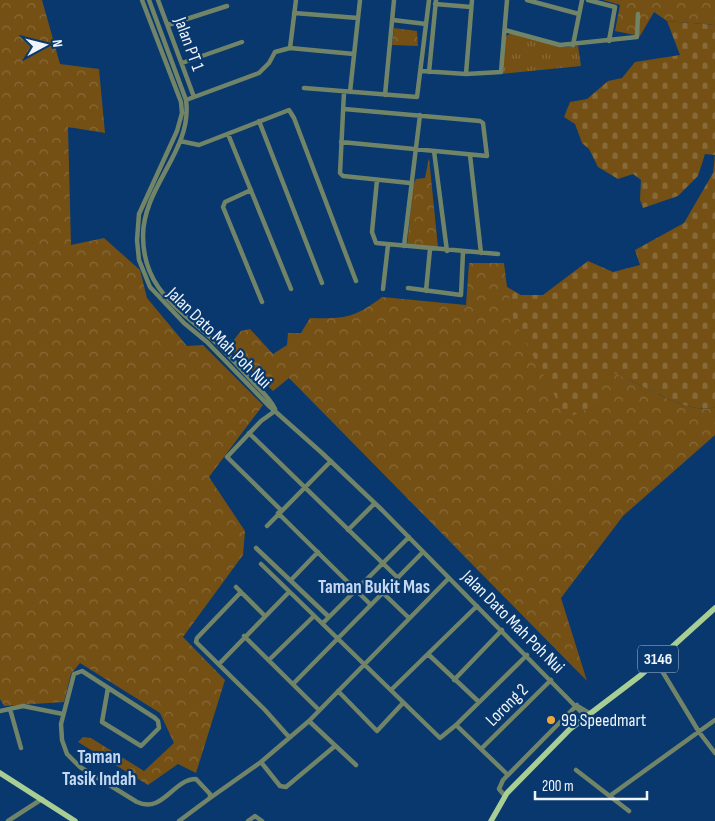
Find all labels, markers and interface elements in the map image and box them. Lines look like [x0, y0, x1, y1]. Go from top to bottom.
street label: Jalan PT 1 [169, 13, 209, 74]
north arrow [20, 20, 70, 70]
text: N [49, 39, 66, 48]
street label: Jalan Dato Mah Poh Nui [162, 282, 275, 393]
street label: Jalan Dato Mah Poh Nui [457, 566, 569, 678]
district label: Taman Bukit Mas [318, 576, 430, 599]
road number: 3146 [638, 646, 678, 672]
street label: Lorong 2 [481, 679, 533, 731]
place label: 99 Speedmart [561, 710, 647, 731]
marker: 99 Speedmart [545, 714, 557, 726]
district label: Taman Tasik Indah [62, 746, 136, 791]
scale bar [535, 768, 648, 800]
text: 200 m [542, 777, 574, 796]

